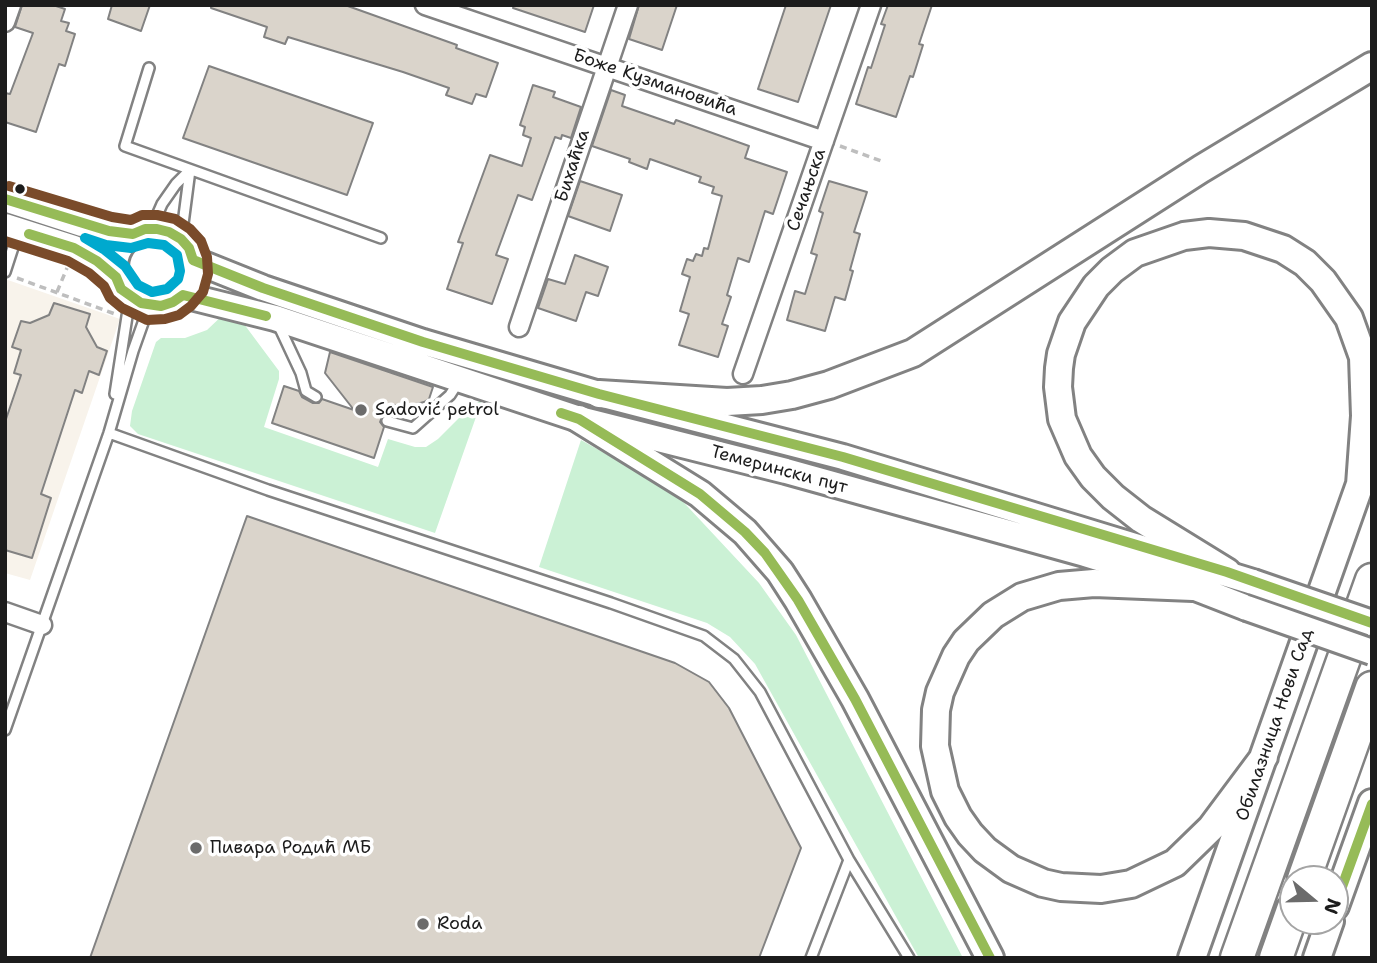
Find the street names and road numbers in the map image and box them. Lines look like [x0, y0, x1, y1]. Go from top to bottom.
street label: Боже Кузмановића [570, 45, 740, 121]
street label: Бихаћка [551, 127, 595, 205]
street label: Сечањска [783, 146, 831, 234]
street label: Темерински пут [708, 441, 850, 499]
street label: Обилазница Нови Сад [1232, 626, 1318, 824]

